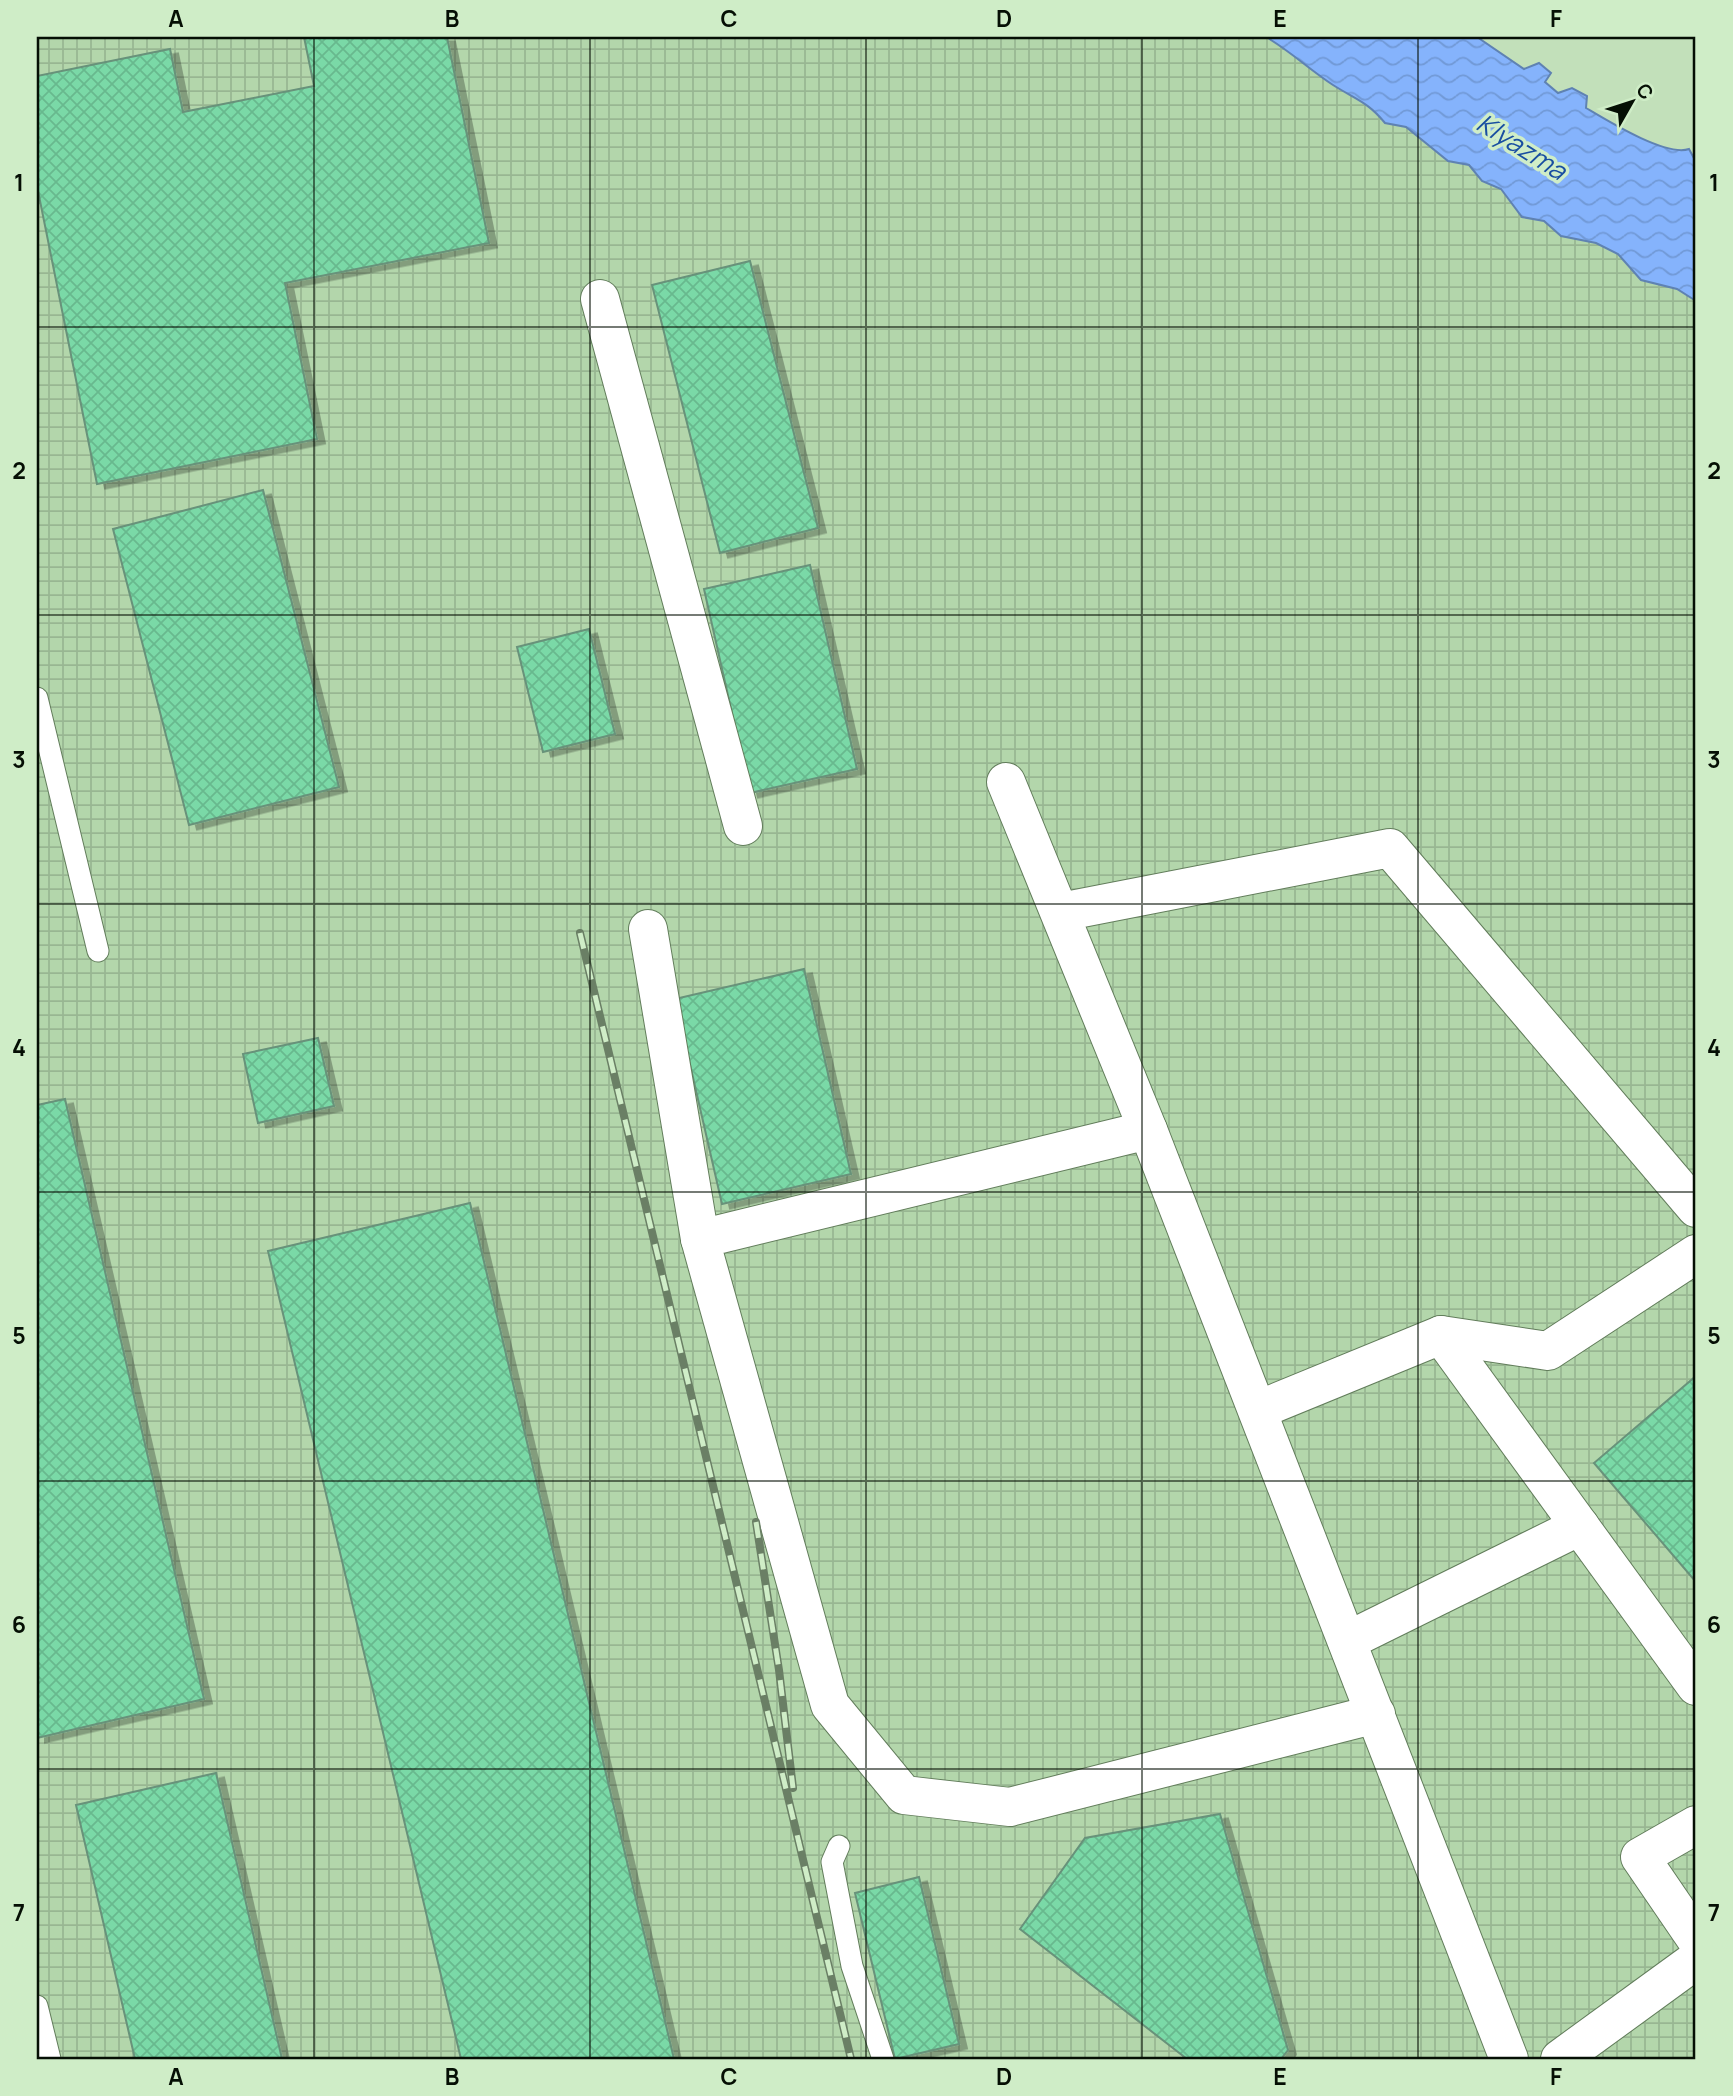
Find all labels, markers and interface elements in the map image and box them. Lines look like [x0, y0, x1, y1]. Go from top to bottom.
text: A [168, 2, 184, 34]
text: B [445, 2, 459, 34]
text: C [721, 2, 738, 34]
text: D [996, 2, 1012, 34]
text: E [1273, 2, 1287, 34]
text: F [1550, 2, 1562, 34]
north arrow [1596, 66, 1666, 136]
text: С [1631, 78, 1660, 105]
water label: Klyazma [1470, 104, 1575, 188]
text: 1 [14, 166, 24, 198]
text: 1 [1709, 166, 1719, 198]
text: 2 [12, 454, 26, 486]
text: 2 [1707, 454, 1721, 486]
text: 3 [12, 743, 26, 775]
text: 3 [1707, 743, 1721, 775]
text: 4 [12, 1031, 26, 1063]
text: 4 [1707, 1031, 1721, 1063]
text: 5 [12, 1319, 26, 1351]
text: 5 [1707, 1319, 1721, 1351]
text: 6 [12, 1608, 26, 1640]
text: 6 [1707, 1608, 1721, 1640]
text: 7 [13, 1896, 25, 1928]
text: 7 [1708, 1896, 1720, 1928]
text: A [168, 2060, 184, 2092]
text: B [445, 2060, 459, 2092]
text: C [721, 2060, 738, 2092]
text: D [996, 2060, 1012, 2092]
text: E [1273, 2060, 1287, 2092]
text: F [1550, 2060, 1562, 2092]

